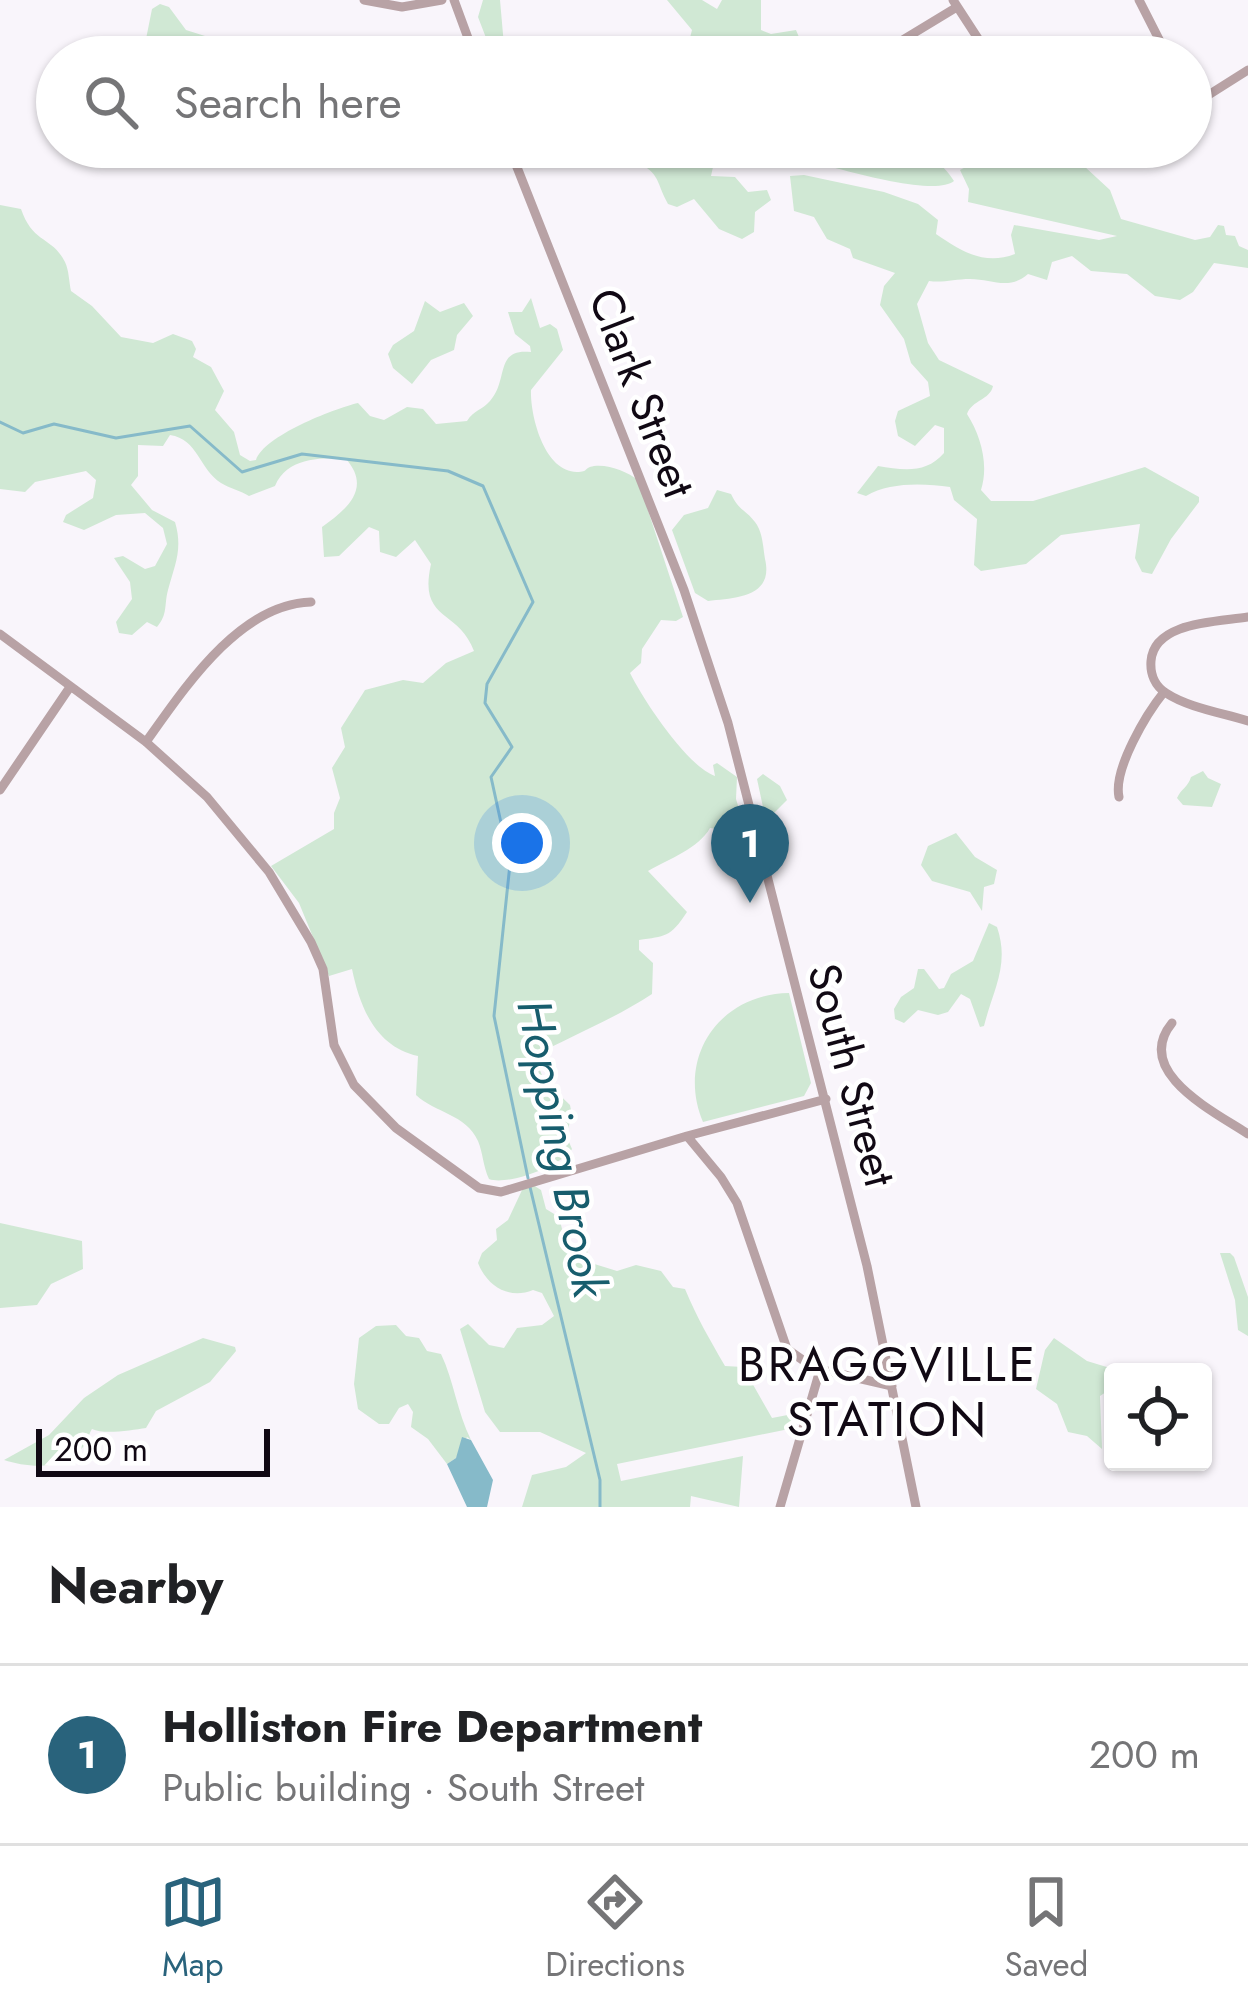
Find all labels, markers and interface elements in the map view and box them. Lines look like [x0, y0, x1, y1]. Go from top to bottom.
search box [36, 36, 1212, 168]
icon: search [78, 69, 144, 135]
text: Search here [174, 70, 402, 135]
street label: Clark Street [572, 279, 712, 507]
pin: 1 [711, 804, 789, 903]
your location [492, 813, 552, 873]
street label: South Street [791, 956, 913, 1194]
water label: Hopping Brook [499, 993, 625, 1305]
district label: BRAGGVILLE STATION [738, 1330, 1038, 1454]
map controls [1104, 1363, 1212, 1471]
button: locate [1104, 1363, 1212, 1471]
scale bar [36, 1423, 270, 1476]
text: 200 m [54, 1426, 148, 1473]
text: Nearby [48, 1548, 223, 1622]
text: Holliston Fire Department [162, 1694, 702, 1759]
text: 1 [77, 1726, 97, 1783]
text: 200 m [1089, 1726, 1200, 1783]
text: Public building · South Street [162, 1759, 644, 1816]
tab: Map [160, 1869, 226, 1988]
tab: Directions [545, 1869, 685, 1988]
tab: Saved [1005, 1869, 1088, 1988]

